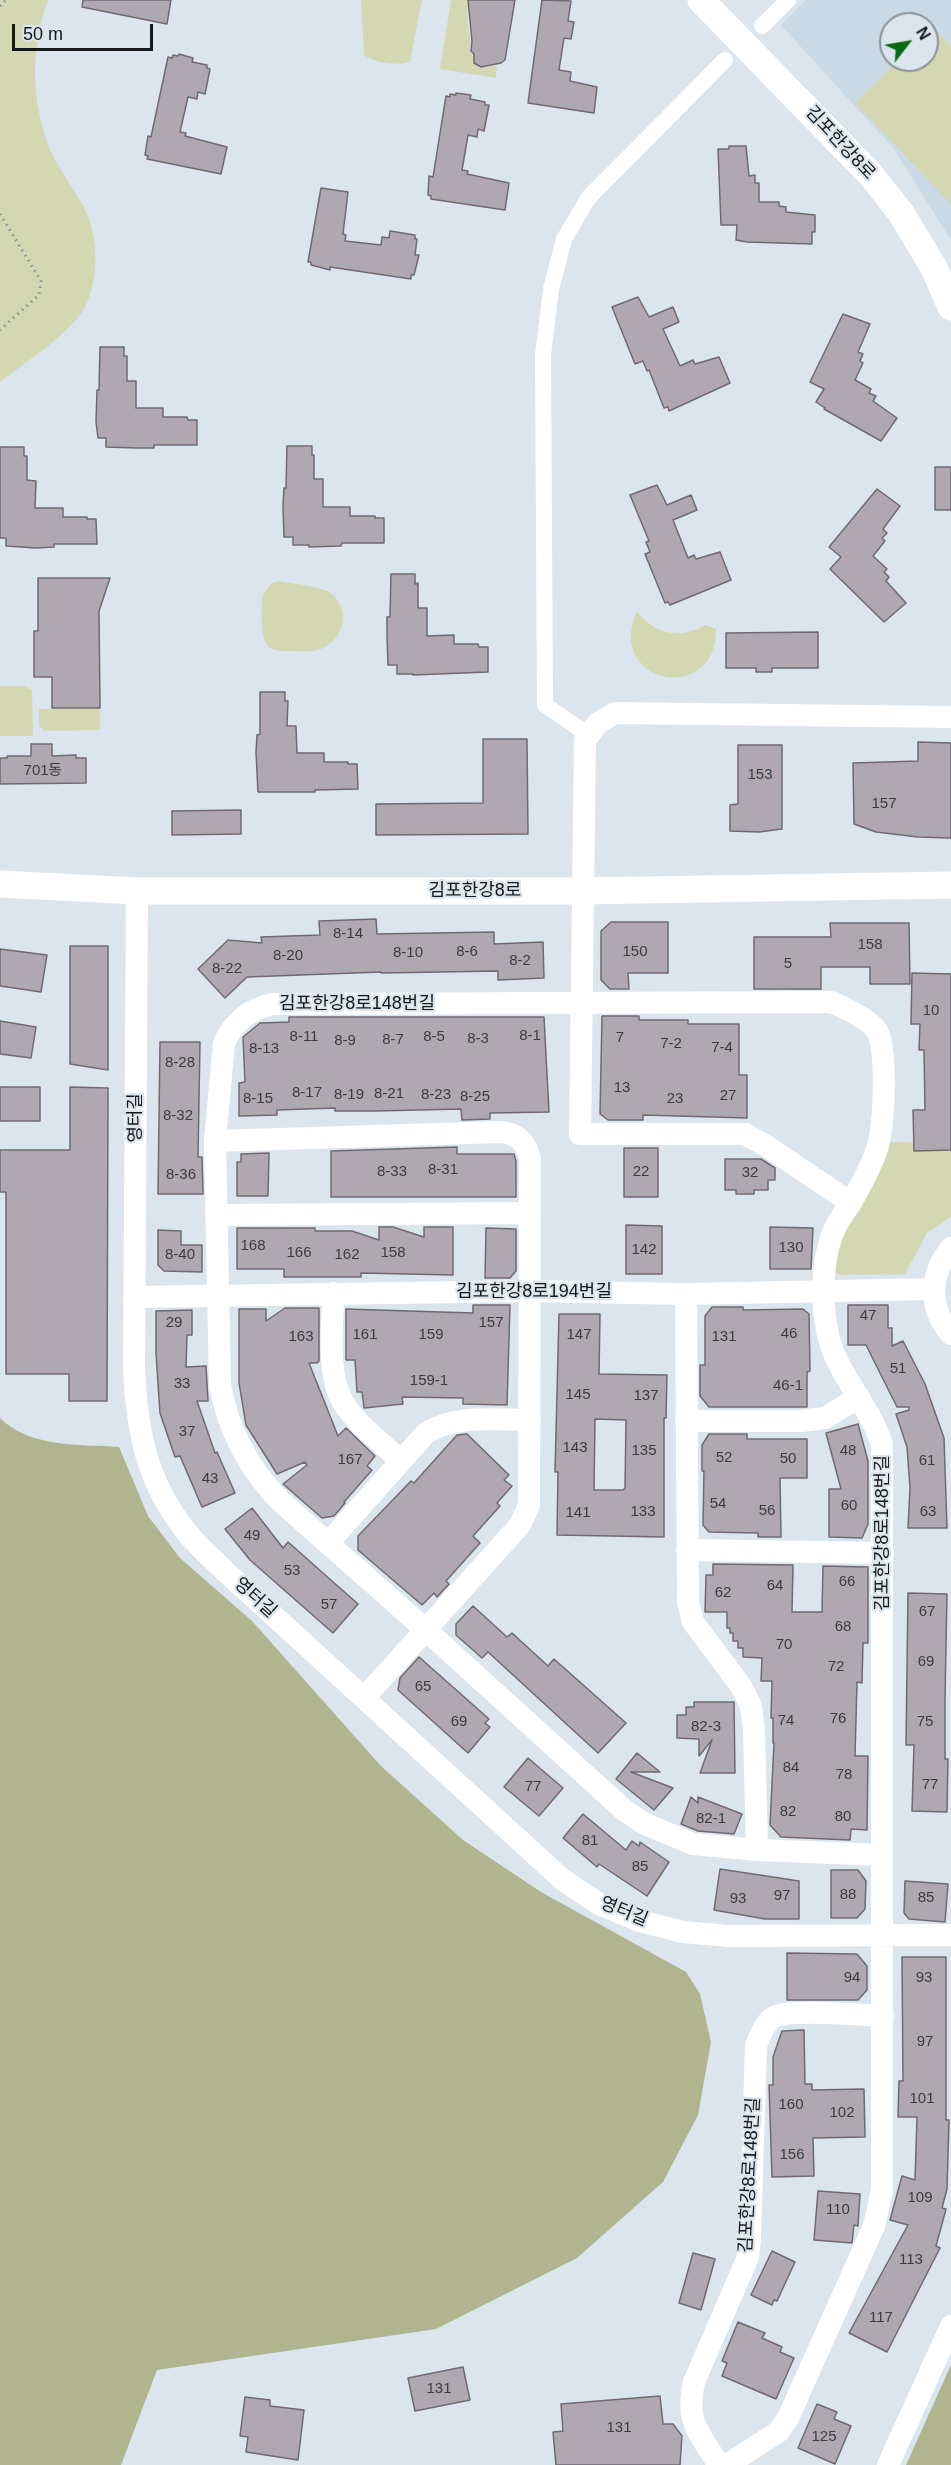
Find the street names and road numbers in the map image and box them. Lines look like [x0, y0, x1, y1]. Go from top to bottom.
street label: 김포한강8로 [800, 102, 880, 184]
street label: 김포한강8로 [429, 880, 521, 902]
street label: 김포한강8로148번길 [279, 993, 435, 1015]
street label: 영터길 [125, 1093, 147, 1143]
street label: 김포한강8로194번길 [456, 1281, 612, 1303]
street label: 김포한강8로148번길 [872, 1455, 894, 1611]
street label: 영터길 [229, 1573, 281, 1623]
street label: 영터길 [597, 1893, 651, 1931]
street label: 김포한강8로148번길 [735, 2097, 765, 2253]

